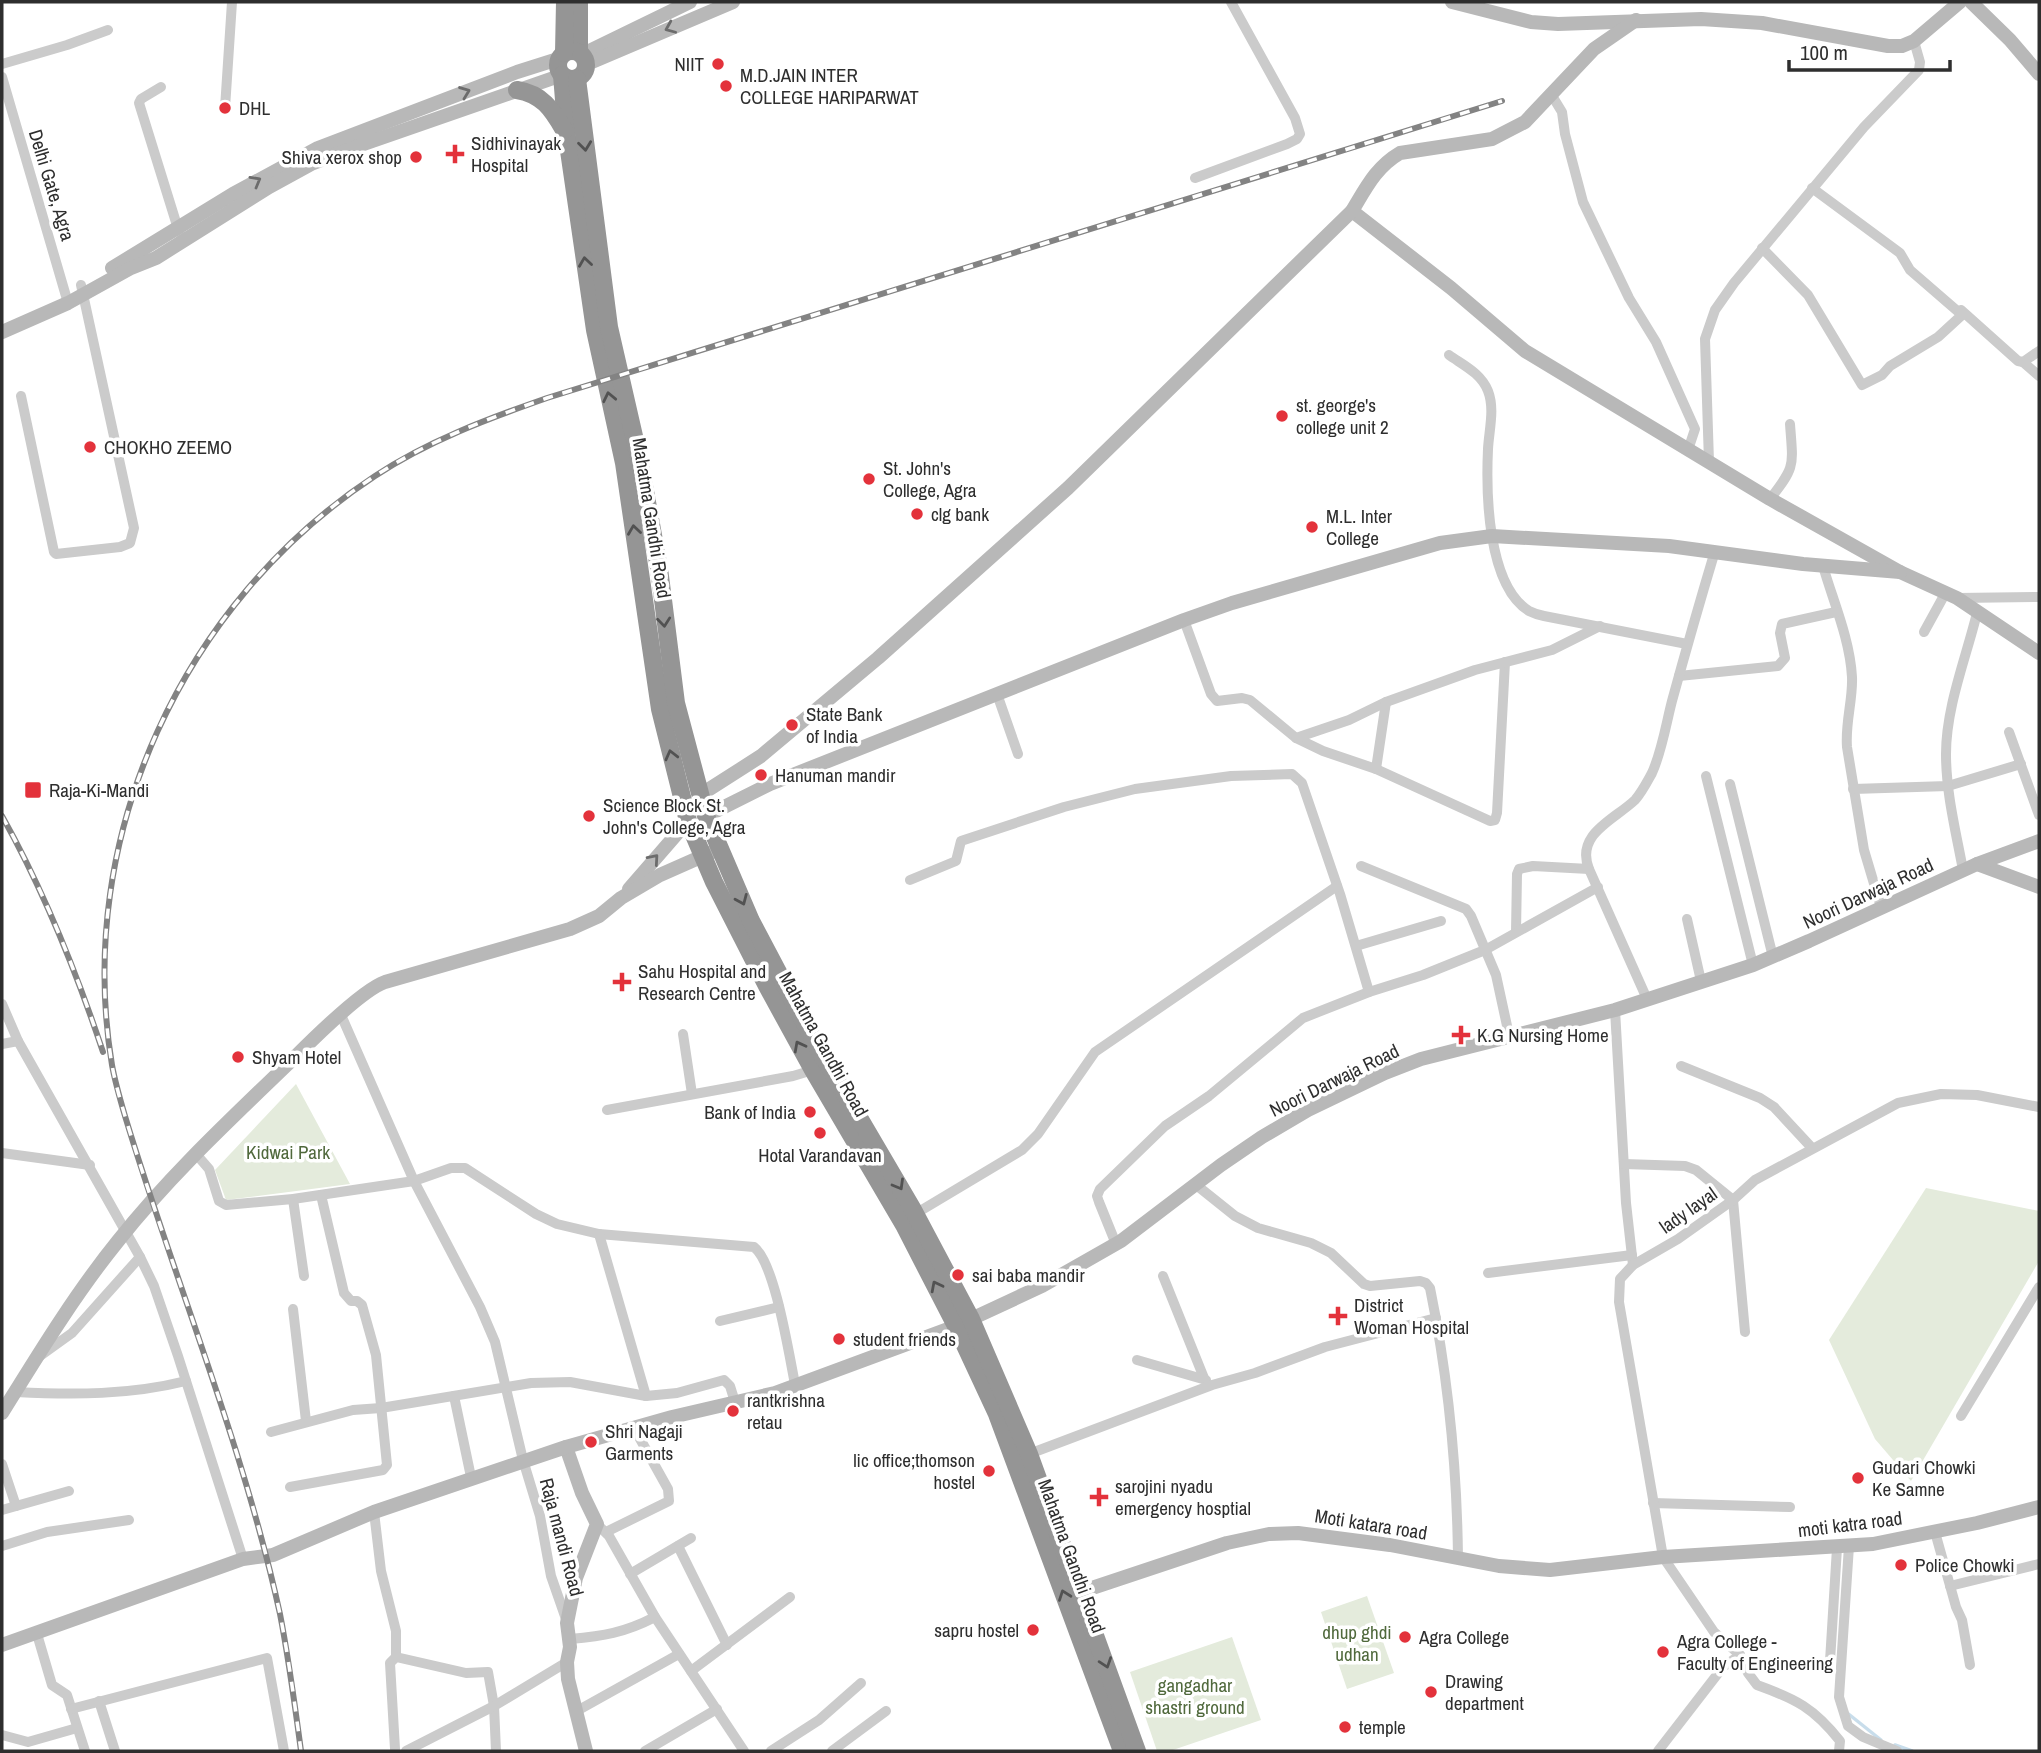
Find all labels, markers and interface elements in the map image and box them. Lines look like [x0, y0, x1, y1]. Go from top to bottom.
one-way arrow [664, 20, 677, 34]
scale bar [1789, 28, 1950, 72]
text: 100 m [1800, 38, 1848, 67]
place label: NIIT [675, 51, 704, 77]
marker: NIIT [710, 56, 726, 72]
place label: M.D.JAIN INTER COLLEGE HARIPARWAT [740, 62, 919, 110]
marker: M.D.JAIN INTER COLLEGE HARIPARWAT [718, 78, 734, 94]
one-way arrow [459, 86, 471, 100]
place label: DHL [239, 95, 270, 121]
marker: DHL [217, 100, 233, 116]
street label: Delhi Gate, Agra [23, 126, 81, 244]
place label: Sidhivinayak Hospital [471, 130, 561, 178]
one-way arrow [578, 140, 593, 152]
place label: Shiva xerox shop [282, 144, 402, 170]
marker: Sidhivinayak Hospital [445, 144, 465, 164]
marker: Shiva xerox shop [408, 149, 424, 165]
one-way arrow [248, 176, 261, 189]
one-way arrow [578, 257, 593, 268]
one-way arrow [603, 391, 618, 403]
place label: st. george's college unit 2 [1296, 392, 1389, 440]
marker: st. george's college unit 2 [1274, 408, 1290, 424]
place label: CHOKHO ZEEMO [104, 434, 232, 460]
street label: Mahatma Gandhi Road [626, 436, 678, 600]
marker: CHOKHO ZEEMO [82, 439, 98, 455]
place label: St. John's College, Agra [883, 455, 977, 503]
marker: St. John's College, Agra [861, 471, 877, 487]
place label: clg bank [931, 501, 989, 527]
place label: M.L. Inter College [1326, 503, 1393, 551]
marker: clg bank [909, 506, 925, 522]
marker: M.L. Inter College [1304, 519, 1320, 535]
one-way arrow [626, 525, 641, 536]
one-way arrow [657, 616, 672, 628]
place label: State Bank of India [806, 701, 882, 749]
marker: State Bank of India [784, 717, 800, 733]
one-way arrow [665, 749, 679, 761]
place label: Hanuman mandir [775, 762, 896, 788]
marker: Hanuman mandir [753, 767, 769, 783]
place label: Raja-Ki-Mandi [49, 777, 149, 803]
marker: Raja-Ki-Mandi [23, 780, 43, 800]
place label: Science Block St. John's College, Agra [603, 792, 746, 840]
marker: Science Block St. John's College, Agra [581, 808, 597, 824]
street label: Noori Darwaja Road [1799, 851, 1937, 935]
one-way arrow [646, 854, 658, 867]
one-way arrow [734, 893, 748, 905]
place label: Sahu Hospital and Research Centre [638, 958, 766, 1006]
street label: Mahatma Gandhi Road [773, 967, 875, 1121]
marker: Sahu Hospital and Research Centre [612, 972, 632, 992]
place label: K.G Nursing Home [1477, 1022, 1609, 1048]
marker: K.G Nursing Home [1451, 1025, 1471, 1045]
street label: Noori Darwaja Road [1265, 1037, 1403, 1123]
one-way arrow [794, 1040, 808, 1053]
place label: Shyam Hotel [252, 1044, 341, 1070]
marker: Shyam Hotel [230, 1049, 246, 1065]
place label: Bank of India [704, 1099, 796, 1125]
marker: Bank of India [802, 1104, 818, 1120]
marker: Hotal Varandavan [812, 1125, 828, 1141]
park label: Kidwai Park [246, 1139, 330, 1165]
place label: Hotal Varandavan [758, 1142, 882, 1168]
one-way arrow [890, 1178, 903, 1191]
street label: lady layal [1654, 1181, 1722, 1239]
place label: sai baba mandir [972, 1262, 1085, 1288]
marker: sai baba mandir [950, 1267, 966, 1283]
one-way arrow [930, 1281, 944, 1293]
place label: District Woman Hospital [1354, 1292, 1469, 1340]
marker: District Woman Hospital [1328, 1306, 1348, 1326]
place label: student friends [853, 1326, 956, 1352]
marker: student friends [831, 1331, 847, 1347]
place label: rantkrishna retau [747, 1387, 825, 1435]
marker: rantkrishna retau [725, 1403, 741, 1419]
place label: Shri Nagaji Garments [605, 1418, 683, 1466]
marker: Shri Nagaji Garments [583, 1434, 599, 1450]
place label: lic office;thomson hostel [853, 1447, 975, 1495]
place label: Gudari Chowki Ke Samne [1872, 1454, 1976, 1502]
marker: lic office;thomson hostel [981, 1463, 997, 1479]
marker: Gudari Chowki Ke Samne [1850, 1470, 1866, 1486]
place label: sarojini nyadu emergency hosptial [1115, 1473, 1251, 1521]
street label: Raja mandi Road [534, 1475, 590, 1599]
street label: Mahatma Gandhi Road [1032, 1475, 1112, 1637]
marker: sarojini nyadu emergency hosptial [1089, 1487, 1109, 1507]
street label: Moti katara road [1313, 1502, 1429, 1546]
street label: moti katra road [1796, 1505, 1904, 1543]
place label: Police Chowki [1915, 1552, 2015, 1578]
marker: Police Chowki [1893, 1557, 1909, 1573]
one-way arrow [1058, 1590, 1072, 1602]
place label: sapru hostel [934, 1617, 1019, 1643]
park label: dhup ghdi udhan [1322, 1619, 1392, 1667]
marker: sapru hostel [1025, 1622, 1041, 1638]
place label: Agra College [1418, 1624, 1509, 1650]
place label: Agra College - Faculty of Engineering [1676, 1628, 1833, 1676]
marker: Agra College [1397, 1629, 1413, 1645]
marker: Agra College - Faculty of Engineering [1655, 1644, 1671, 1660]
one-way arrow [1097, 1656, 1111, 1668]
place label: Drawing department [1445, 1668, 1524, 1716]
park label: gangadhar shastri ground [1145, 1672, 1245, 1720]
marker: Drawing department [1423, 1684, 1439, 1700]
place label: temple [1359, 1714, 1406, 1740]
marker: temple [1337, 1719, 1353, 1735]

